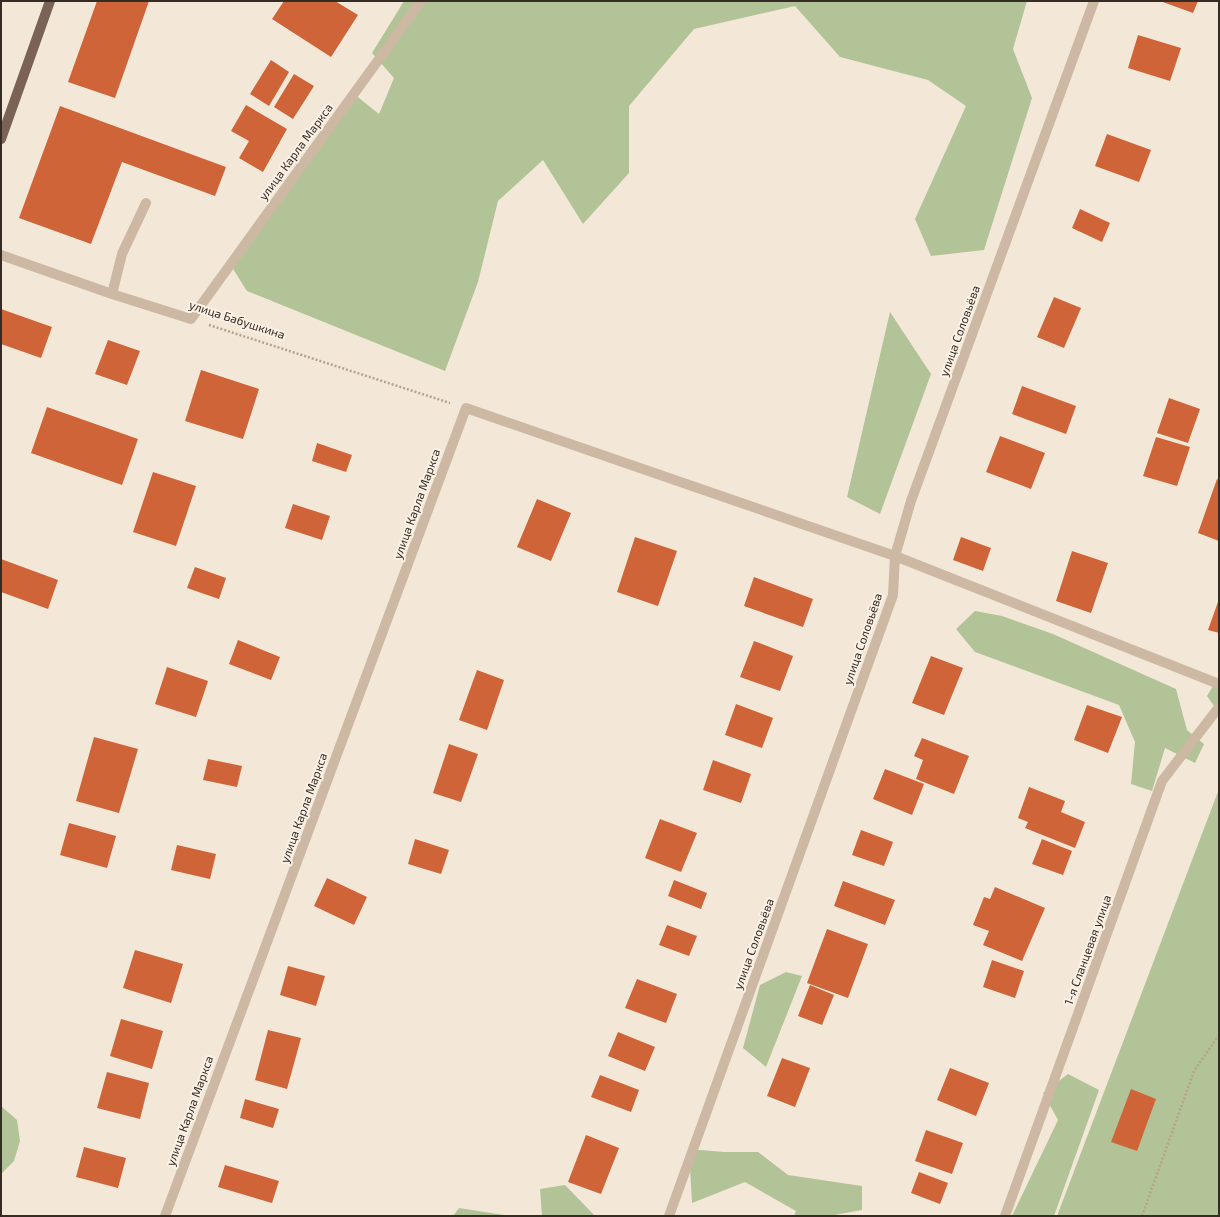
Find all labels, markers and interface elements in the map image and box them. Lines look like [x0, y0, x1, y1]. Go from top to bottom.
street label: улица Карла Маркса [255, 100, 336, 203]
street label: улица Соловьёва [936, 283, 983, 378]
street label: улица Бабушкина [187, 297, 287, 342]
street label: улица Карла Маркса [390, 447, 443, 561]
street label: улица Соловьёва [840, 591, 885, 687]
street label: улица Карла Маркса [277, 751, 330, 865]
street label: 1-я Сланцевая улица [1061, 893, 1114, 1007]
street label: улица Соловьёва [730, 896, 777, 991]
street label: улица Карла Маркса [163, 1054, 216, 1168]

